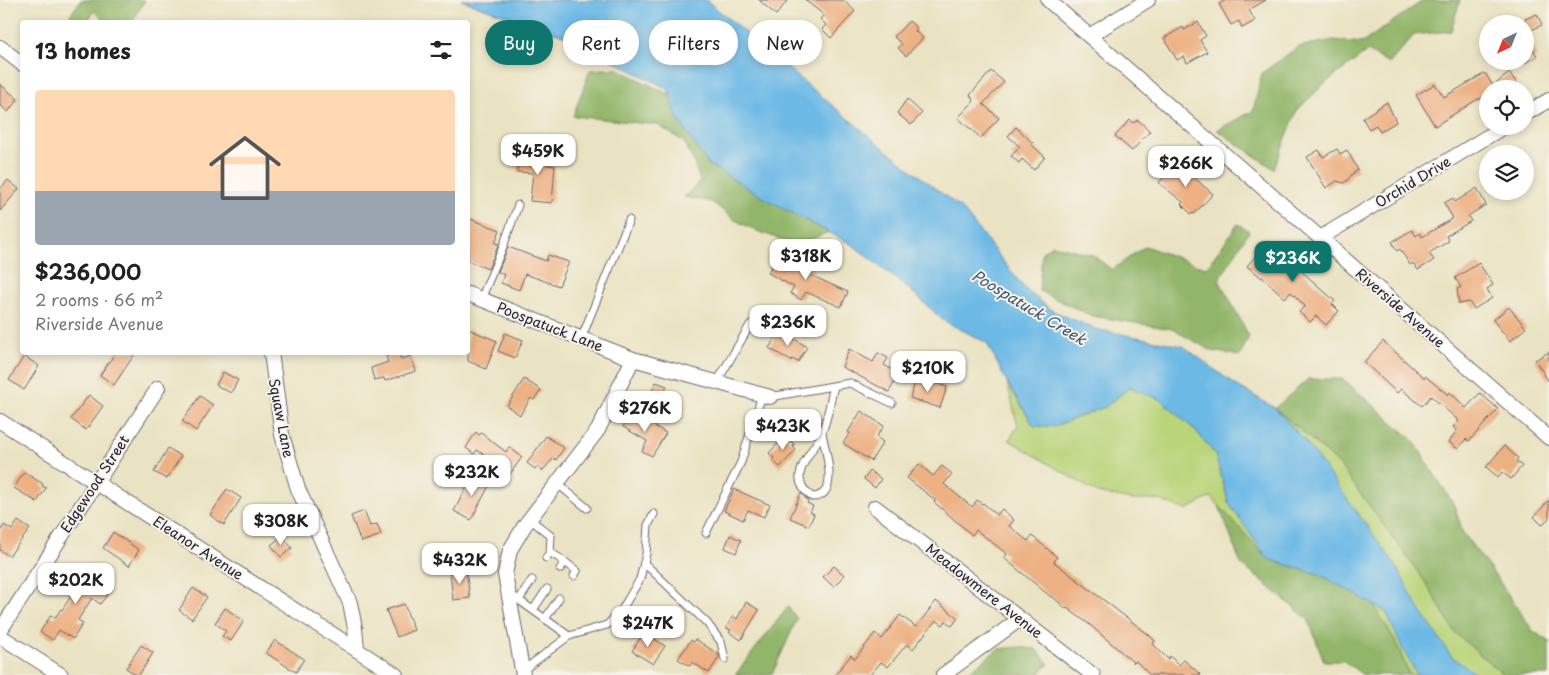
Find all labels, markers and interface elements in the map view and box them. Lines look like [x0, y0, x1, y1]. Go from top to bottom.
north arrow [1479, 15, 1534, 70]
map controls [1479, 15, 1534, 200]
chip: Buy [485, 20, 553, 65]
chip: Rent [563, 20, 639, 65]
chip: Filters [649, 20, 738, 65]
chip: New [748, 20, 822, 65]
text: 13 homes [35, 34, 131, 66]
icon: filters [427, 36, 455, 64]
button: locate [1479, 80, 1534, 135]
icon: home [200, 123, 290, 213]
pin: $459K [503, 134, 573, 176]
text: $459K [512, 138, 564, 162]
button: layers [1479, 145, 1534, 200]
pin: $266K [1151, 146, 1221, 188]
text: $266K [1159, 150, 1213, 174]
street label: Orchid Drive [1371, 150, 1455, 213]
pin: $318K [771, 238, 841, 281]
pin: $236K [1258, 240, 1328, 283]
text: $318K [781, 243, 831, 267]
text: $236K [1265, 245, 1321, 269]
text: $236,000 [35, 255, 141, 287]
water label: Poospatuck Creek [968, 263, 1092, 350]
street label: Riverside Avenue [1351, 263, 1450, 352]
text: 2 rooms · 66 m² [35, 287, 163, 311]
street label: Poospatuck Lane [494, 297, 607, 357]
pin: $236K [753, 304, 823, 347]
text: $236K [760, 309, 816, 333]
text: Riverside Avenue [35, 311, 164, 335]
pin: $210K [893, 350, 963, 393]
text: $210K [902, 355, 954, 379]
street label: Squaw Lane [263, 376, 300, 460]
pin: $276K [610, 390, 680, 433]
text: $276K [619, 395, 671, 419]
pin: $423K [748, 408, 818, 451]
text: $423K [756, 413, 810, 437]
street label: Edgewood Street [55, 431, 134, 537]
pin: $232K [437, 454, 507, 497]
text: $232K [445, 459, 499, 483]
pin: $308K [246, 504, 316, 546]
text: $308K [254, 508, 308, 532]
street label: Eleanor Avenue [149, 510, 248, 585]
street label: Meadowmere Avenue [921, 538, 1048, 643]
pin: $432K [425, 542, 495, 585]
text: $432K [433, 547, 487, 571]
pin: $202K [41, 562, 111, 605]
text: $202K [49, 567, 103, 591]
pin: $247K [613, 606, 683, 648]
text: $247K [622, 610, 674, 634]

